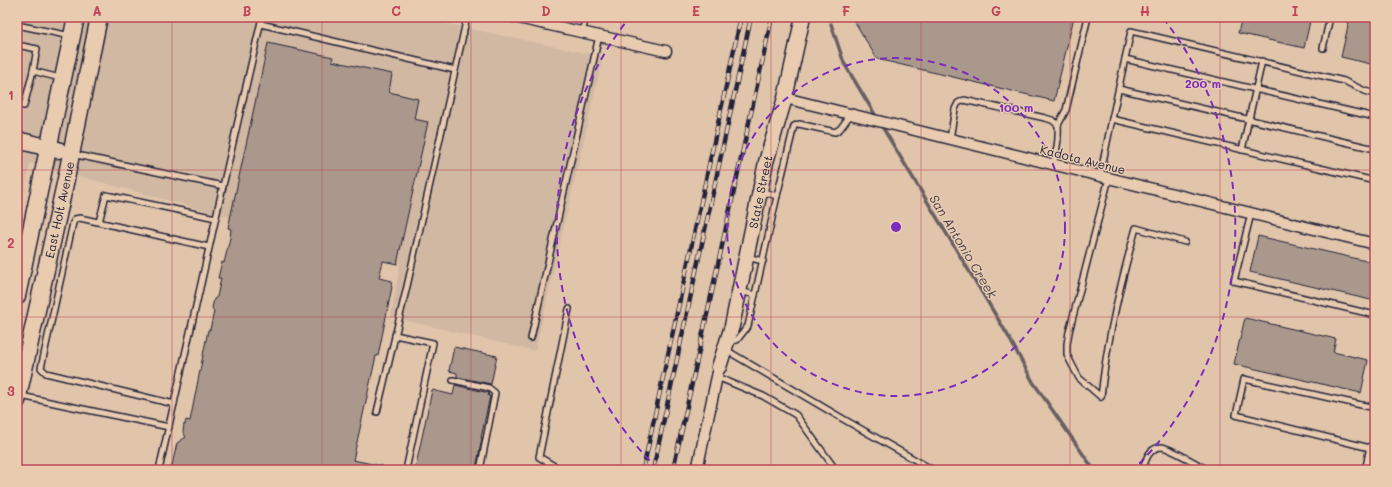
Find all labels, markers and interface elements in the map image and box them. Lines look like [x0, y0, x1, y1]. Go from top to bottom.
text: A [92, 2, 102, 19]
text: B [243, 2, 252, 19]
text: C [391, 2, 401, 19]
text: D [541, 2, 551, 19]
text: E [692, 2, 700, 19]
text: F [842, 2, 850, 19]
text: G [991, 2, 1001, 19]
text: H [1140, 2, 1150, 19]
text: I [1292, 2, 1299, 19]
text: 200 m [1185, 75, 1221, 91]
text: 1 [8, 86, 14, 103]
text: 100 m [999, 99, 1033, 115]
street label: Kadota Avenue [1039, 141, 1127, 177]
street label: State Street [744, 153, 776, 230]
street label: East Holt Avenue [41, 160, 77, 260]
water label: San Antonio Creek [926, 191, 1002, 302]
centre of rings [889, 220, 903, 234]
text: 2 [7, 234, 15, 251]
text: 3 [7, 382, 15, 399]

